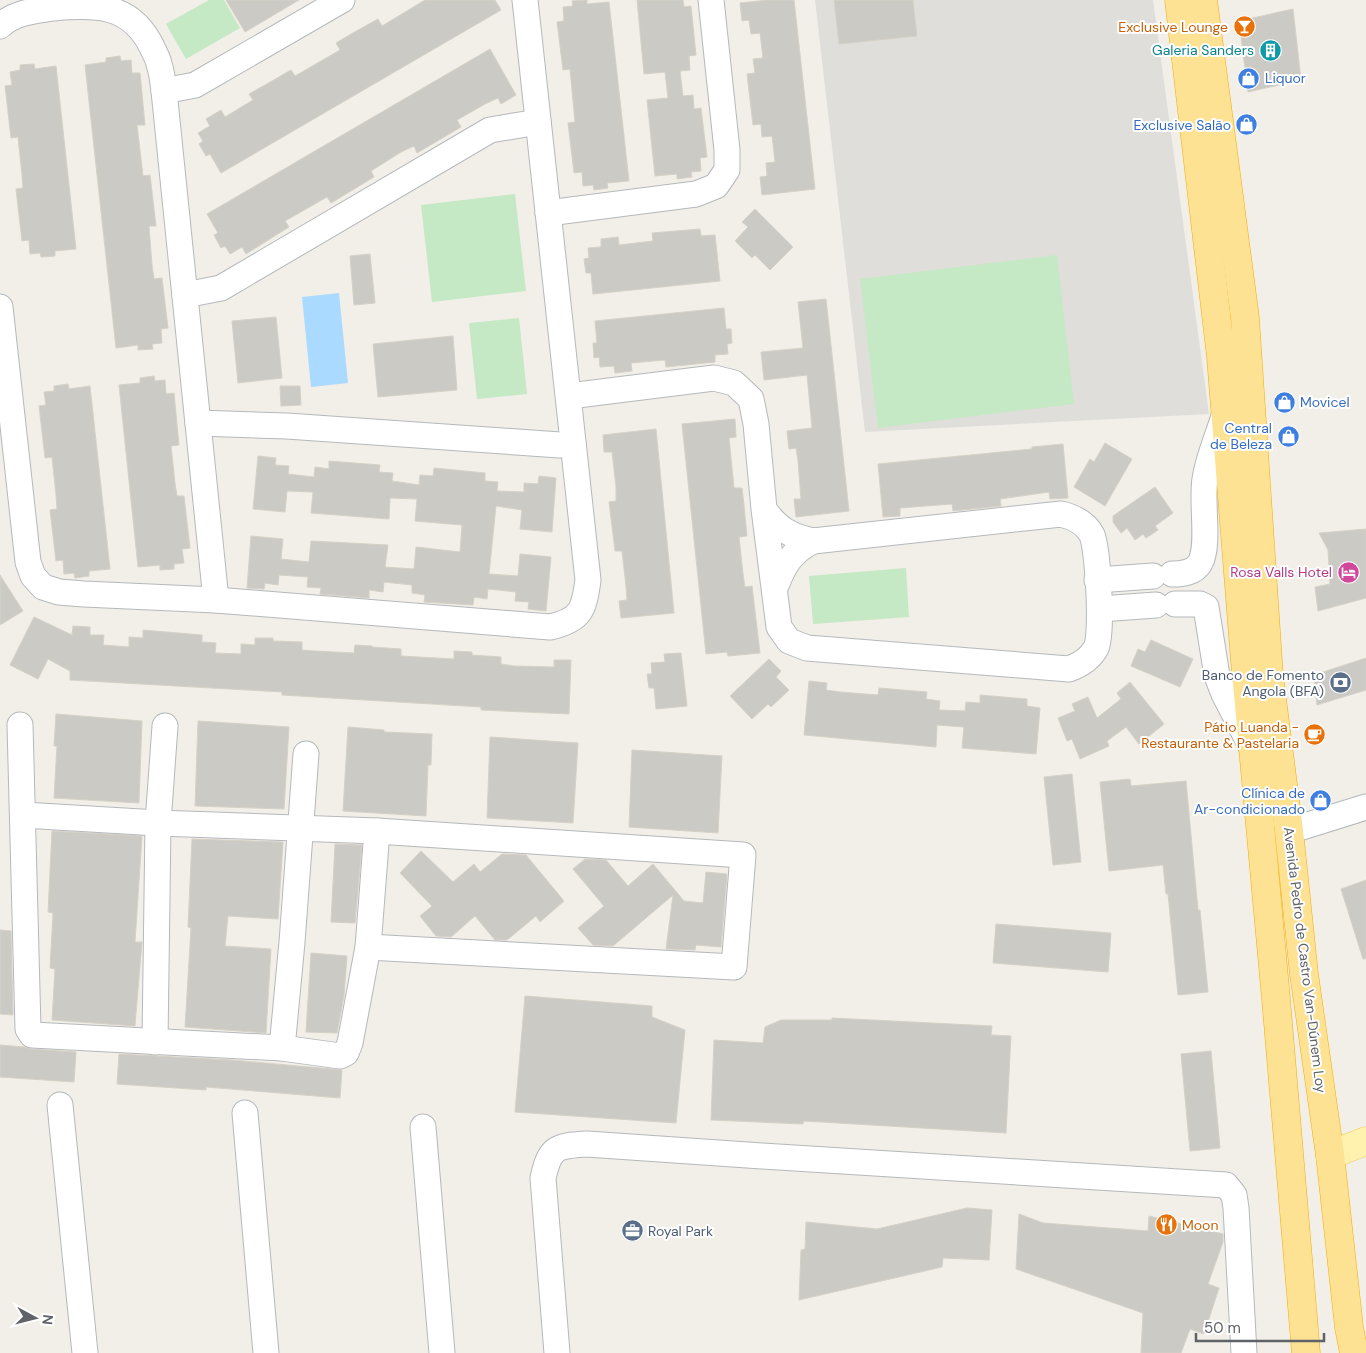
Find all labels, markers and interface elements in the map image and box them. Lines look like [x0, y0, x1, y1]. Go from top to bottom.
bar icon: Exclusive Lounge [1232, 15, 1256, 39]
place label: Exclusive Lounge [1118, 18, 1228, 36]
building icon: Galeria Sanders [1258, 38, 1282, 62]
place label: Galeria Sanders [1152, 41, 1254, 59]
shop icon: Liquor [1237, 66, 1261, 90]
place label: Liquor [1265, 69, 1306, 87]
shop icon: Exclusive Salão [1235, 113, 1259, 137]
place label: Exclusive Salão [1133, 116, 1231, 134]
shop icon: Movicel [1272, 390, 1296, 414]
place label: Movicel [1300, 393, 1350, 411]
place label: Central de Beleza [1210, 419, 1272, 453]
shop icon: Central de Beleza [1276, 424, 1300, 448]
hotel icon: Rosa Valls Hotel [1336, 560, 1360, 584]
place label: Rosa Valls Hotel [1230, 563, 1332, 581]
place label: Banco de Fomento Angola (BFA) [1202, 666, 1324, 700]
bank icon: Banco de Fomento Angola (BFA) [1328, 671, 1352, 695]
place label: Pátio Luanda - Restaurante & Pastelaria [1141, 718, 1299, 752]
cafe icon: Pátio Luanda - Restaurante & Pastelaria [1303, 723, 1327, 747]
place label: Clínica de Ar-condicionado [1194, 784, 1305, 818]
shop icon: Clínica de Ar-condicionado [1309, 789, 1333, 813]
street label: Avenida Pedro de Castro Van-Dúnem Loy [1280, 826, 1330, 1094]
restaurant icon: Moon [1154, 1213, 1178, 1237]
place label: Moon [1182, 1216, 1218, 1234]
office icon: Royal Park [620, 1219, 644, 1243]
place label: Royal Park [648, 1222, 713, 1240]
north arrow [10, 1293, 60, 1343]
scale bar [1196, 1310, 1324, 1342]
text: N [38, 1313, 57, 1326]
text: 50 m [1204, 1318, 1241, 1338]

